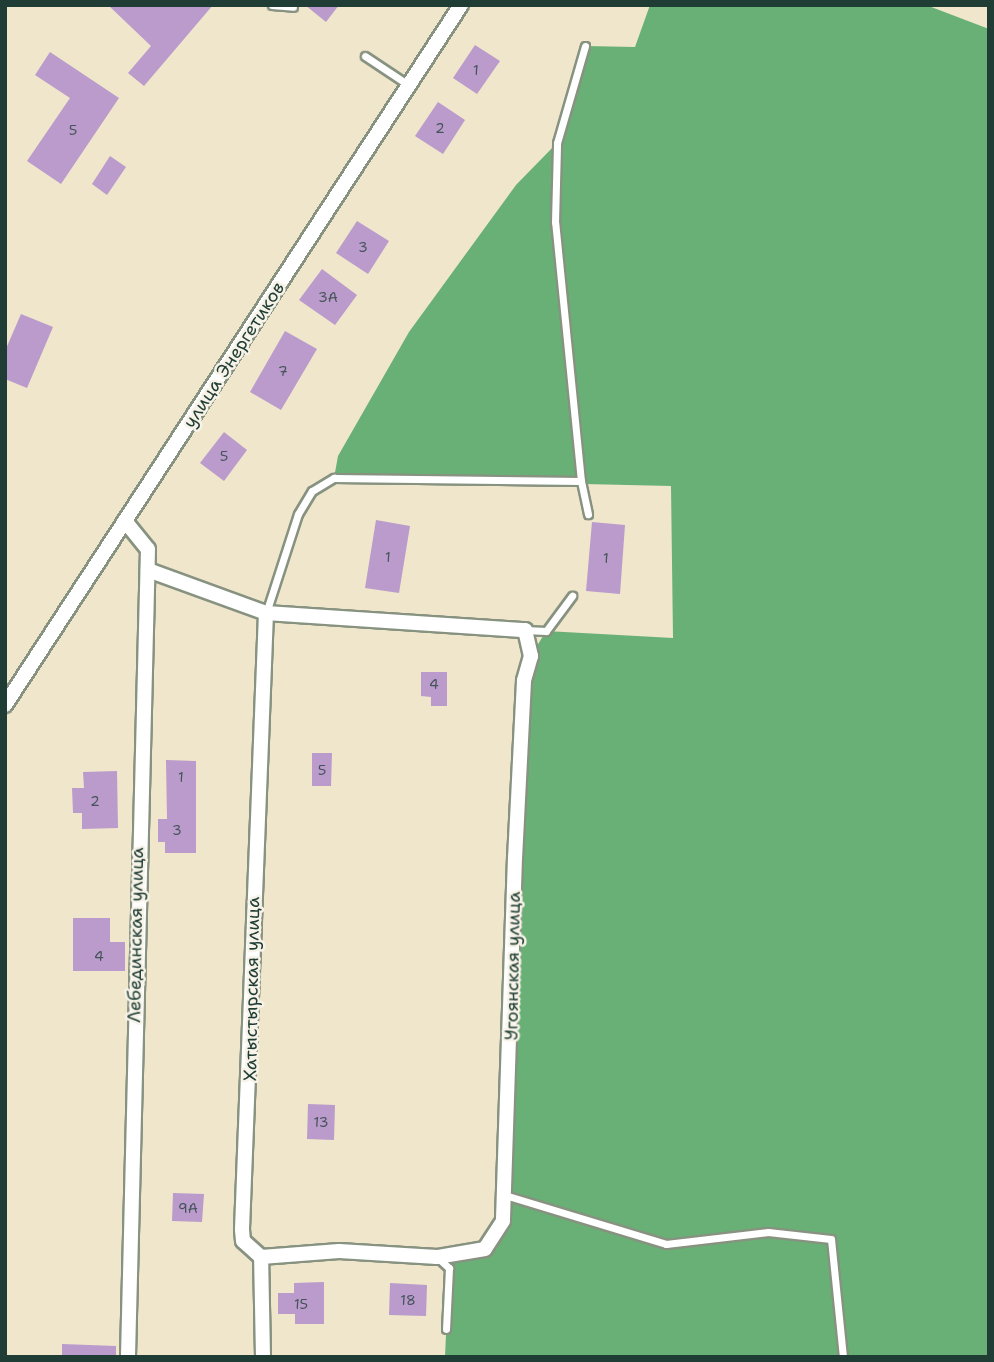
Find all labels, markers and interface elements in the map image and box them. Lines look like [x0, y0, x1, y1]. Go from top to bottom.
house number: 1 [473, 62, 479, 78]
house number: 2 [435, 120, 445, 136]
house number: 5 [69, 122, 77, 138]
house number: 3 [358, 239, 368, 255]
street label: улица Энергетиков [179, 278, 289, 432]
house number: 3А [318, 289, 338, 305]
house number: 7 [278, 363, 288, 379]
house number: 5 [220, 448, 228, 464]
house number: 1 [385, 549, 391, 565]
house number: 1 [603, 550, 609, 566]
house number: 4 [429, 676, 439, 692]
house number: 5 [318, 762, 326, 778]
house number: 1 [178, 769, 184, 785]
house number: 2 [90, 793, 100, 809]
house number: 3 [172, 822, 182, 838]
street label: Лебединская улица [124, 847, 148, 1023]
street label: Угоянская улица [501, 891, 525, 1041]
street label: Хатыстырская улица [240, 897, 264, 1081]
house number: 4 [94, 948, 104, 964]
house number: 13 [314, 1114, 328, 1130]
house number: 9А [178, 1200, 198, 1216]
house number: 18 [400, 1292, 416, 1308]
house number: 15 [294, 1296, 308, 1312]

